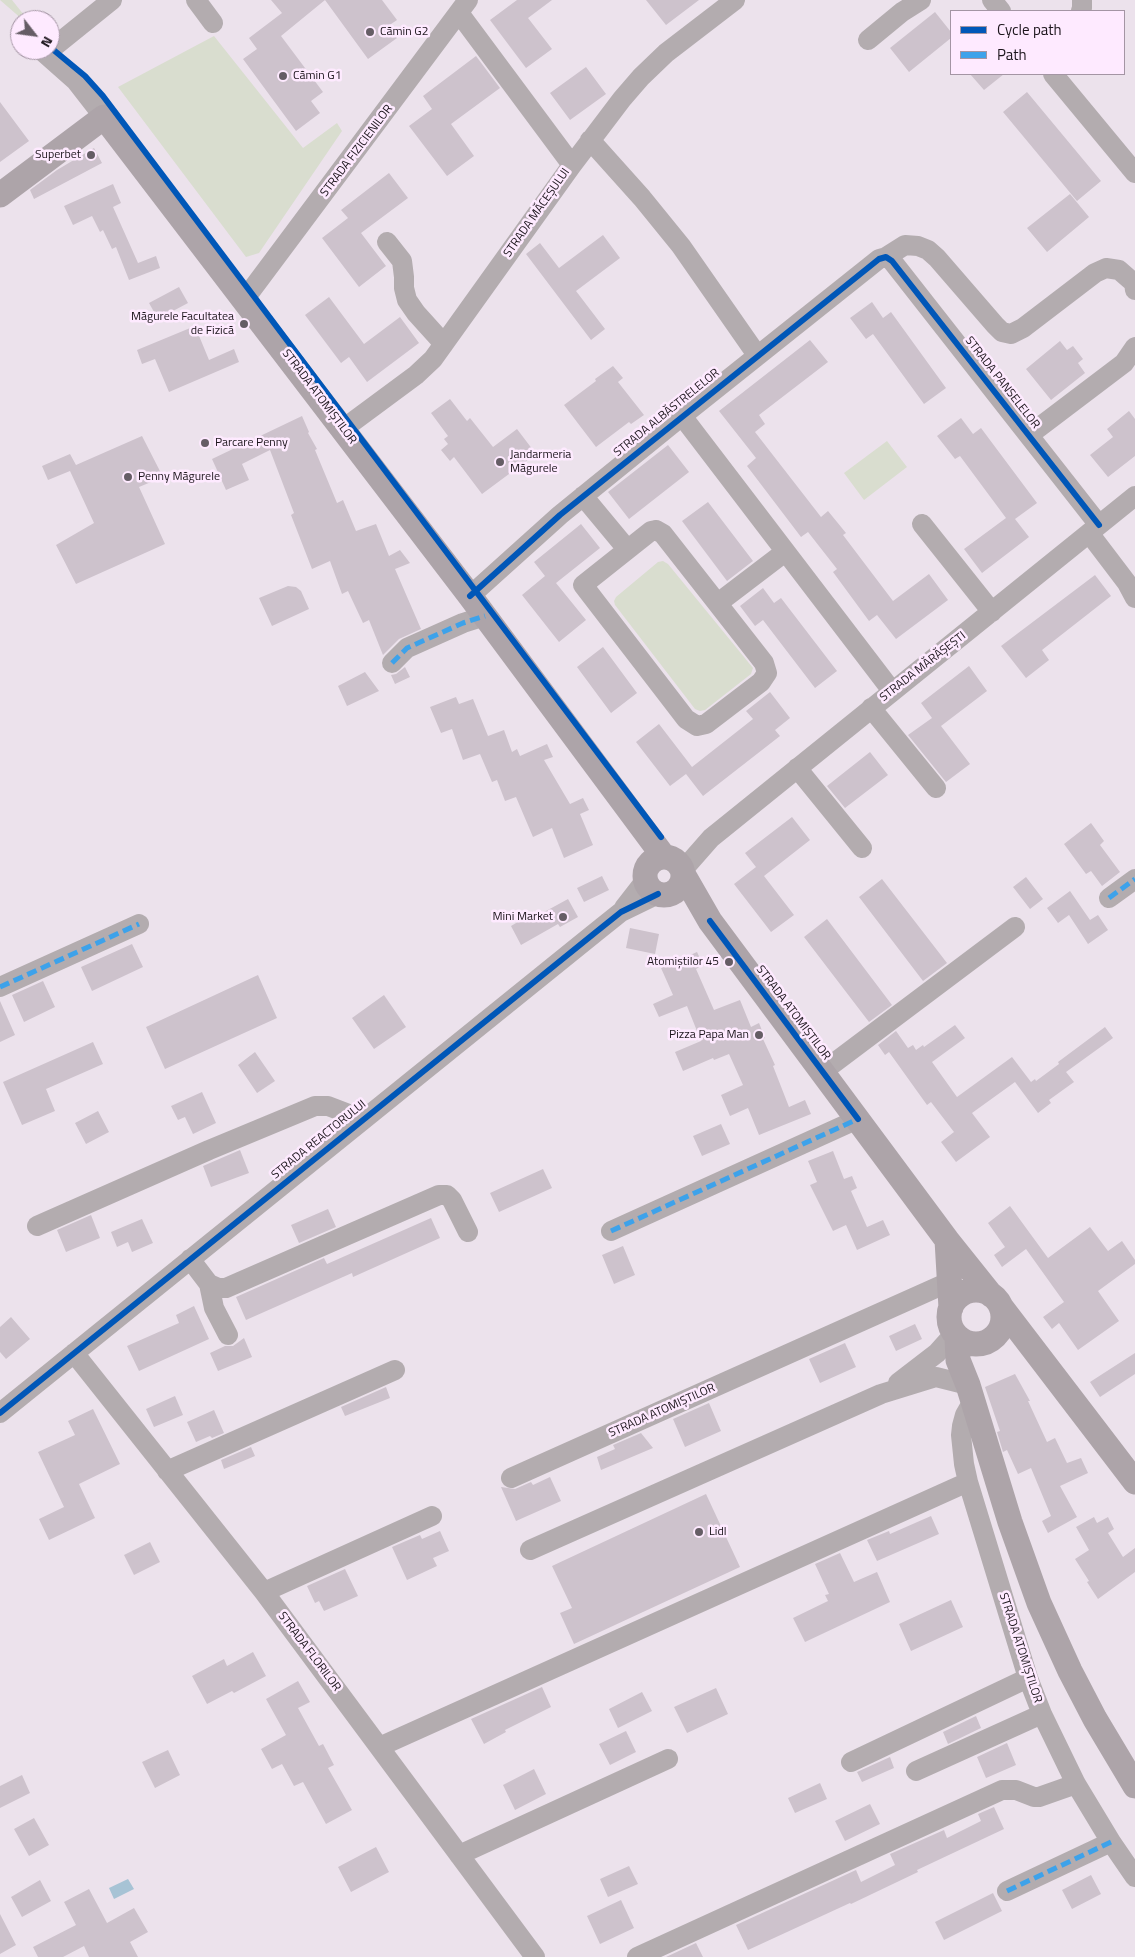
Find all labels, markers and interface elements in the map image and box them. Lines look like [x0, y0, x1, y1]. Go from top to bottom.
north arrow [10, 10, 60, 60]
legend [950, 10, 1125, 75]
text: Cycle path [997, 18, 1062, 41]
place label: Cămin G2 [380, 25, 428, 39]
marker: Cămin G2 [364, 26, 376, 38]
text: N [36, 33, 59, 52]
text: Path [997, 43, 1027, 66]
place label: Cămin G1 [293, 69, 341, 83]
marker: Cămin G1 [277, 70, 289, 82]
street label: STRADA FIZICIENILOR [318, 102, 396, 200]
place label: Superbet [35, 148, 81, 162]
marker: Superbet [85, 149, 97, 161]
street label: STRADA MĂCEȘULUI [501, 166, 573, 260]
place label: Măgurele Facultatea de Fizică [131, 310, 234, 338]
marker: Măgurele Facultatea de Fizică [238, 318, 250, 330]
street label: STRADA PANSELELOR [962, 334, 1042, 432]
street label: STRADA ATOMIȘTILOR [279, 347, 359, 447]
street label: STRADA ALBĂSTRELELOR [611, 366, 723, 460]
place label: Parcare Penny [215, 436, 288, 450]
marker: Parcare Penny [199, 437, 211, 449]
place label: Jandarmeria Măgurele [510, 448, 571, 476]
marker: Jandarmeria Măgurele [494, 456, 506, 468]
place label: Penny Măgurele [138, 470, 220, 484]
marker: Penny Măgurele [122, 471, 134, 483]
street label: STRADA MĂRĂȘEȘTI [877, 629, 969, 705]
place label: Mini Market [493, 910, 553, 924]
marker: Mini Market [557, 911, 569, 923]
place label: Atomiștilor 45 [647, 955, 719, 969]
marker: Atomiștilor 45 [723, 956, 735, 968]
street label: STRADA ATOMIȘTILOR [753, 963, 833, 1063]
place label: Pizza Papa Man [669, 1028, 749, 1042]
marker: Pizza Papa Man [753, 1029, 765, 1041]
street label: STRADA REACTORULUI [269, 1097, 369, 1183]
street label: STRADA ATOMIȘTILOR [607, 1381, 717, 1441]
place label: Lidl [709, 1525, 726, 1539]
marker: Lidl [693, 1526, 705, 1538]
street label: STRADA ATOMIȘTILOR [995, 1591, 1045, 1705]
street label: STRADA FLORILOR [274, 1610, 344, 1694]

